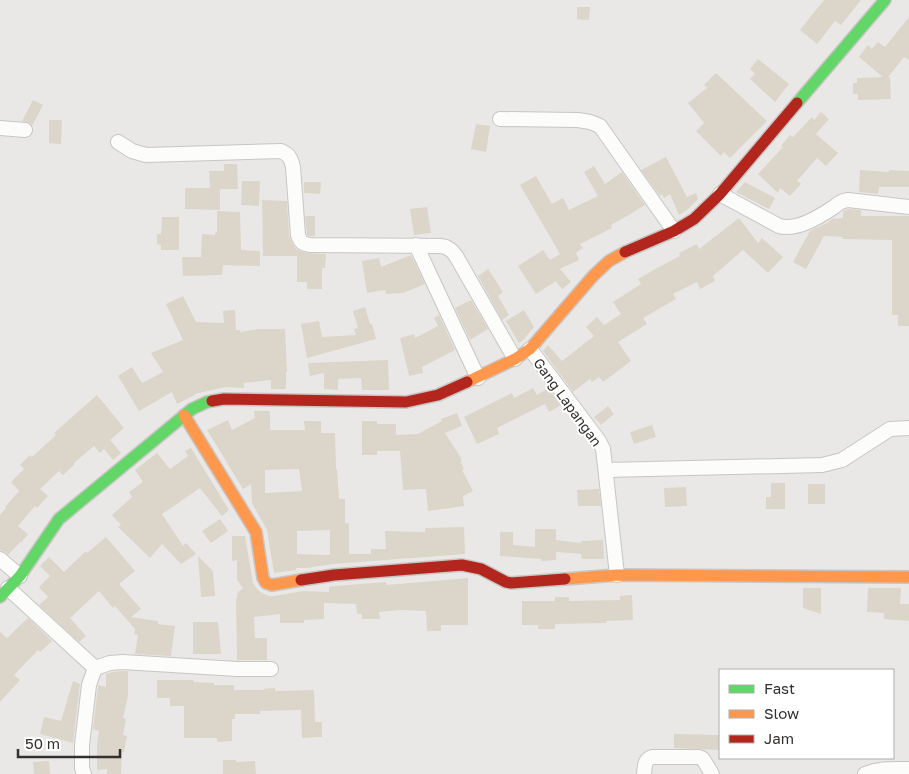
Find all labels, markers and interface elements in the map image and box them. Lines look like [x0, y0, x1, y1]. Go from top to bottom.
street label: Gang Lapangan [530, 355, 606, 449]
legend [719, 669, 894, 759]
text: Fast [764, 679, 795, 697]
text: Slow [764, 704, 799, 722]
scale bar [18, 726, 120, 758]
text: Jam [764, 729, 794, 747]
text: 50 m [25, 734, 60, 752]

